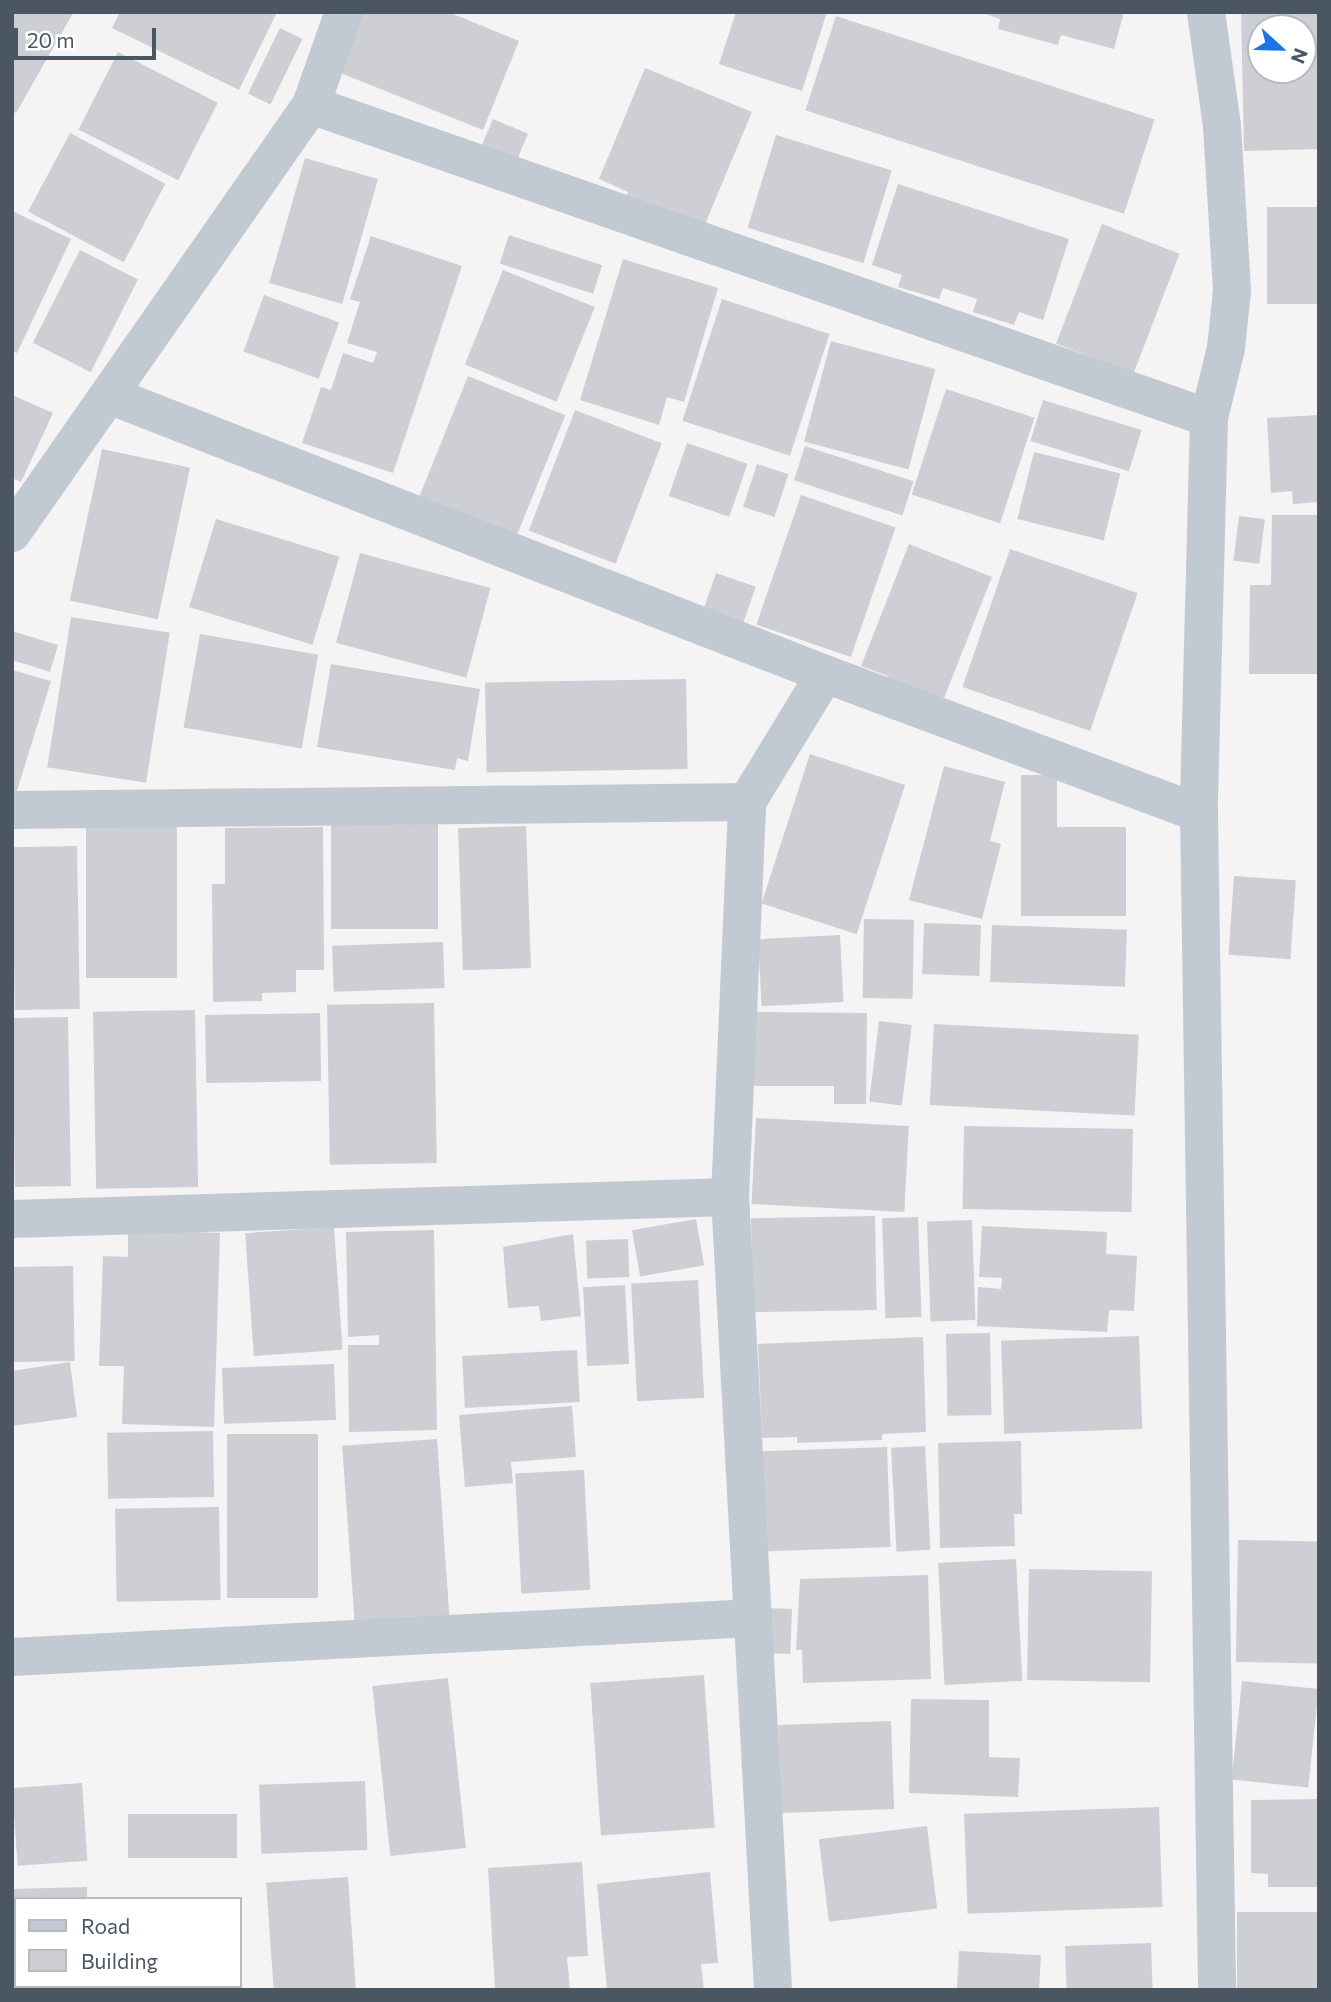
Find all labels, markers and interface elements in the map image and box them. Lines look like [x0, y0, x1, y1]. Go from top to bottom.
scale bar [18, 14, 159, 58]
north arrow [1247, 14, 1317, 84]
text: 20 m [27, 27, 75, 52]
text: N [1287, 45, 1313, 67]
legend [14, 1897, 242, 1988]
text: Road [81, 1913, 130, 1938]
text: Building [81, 1948, 158, 1973]

